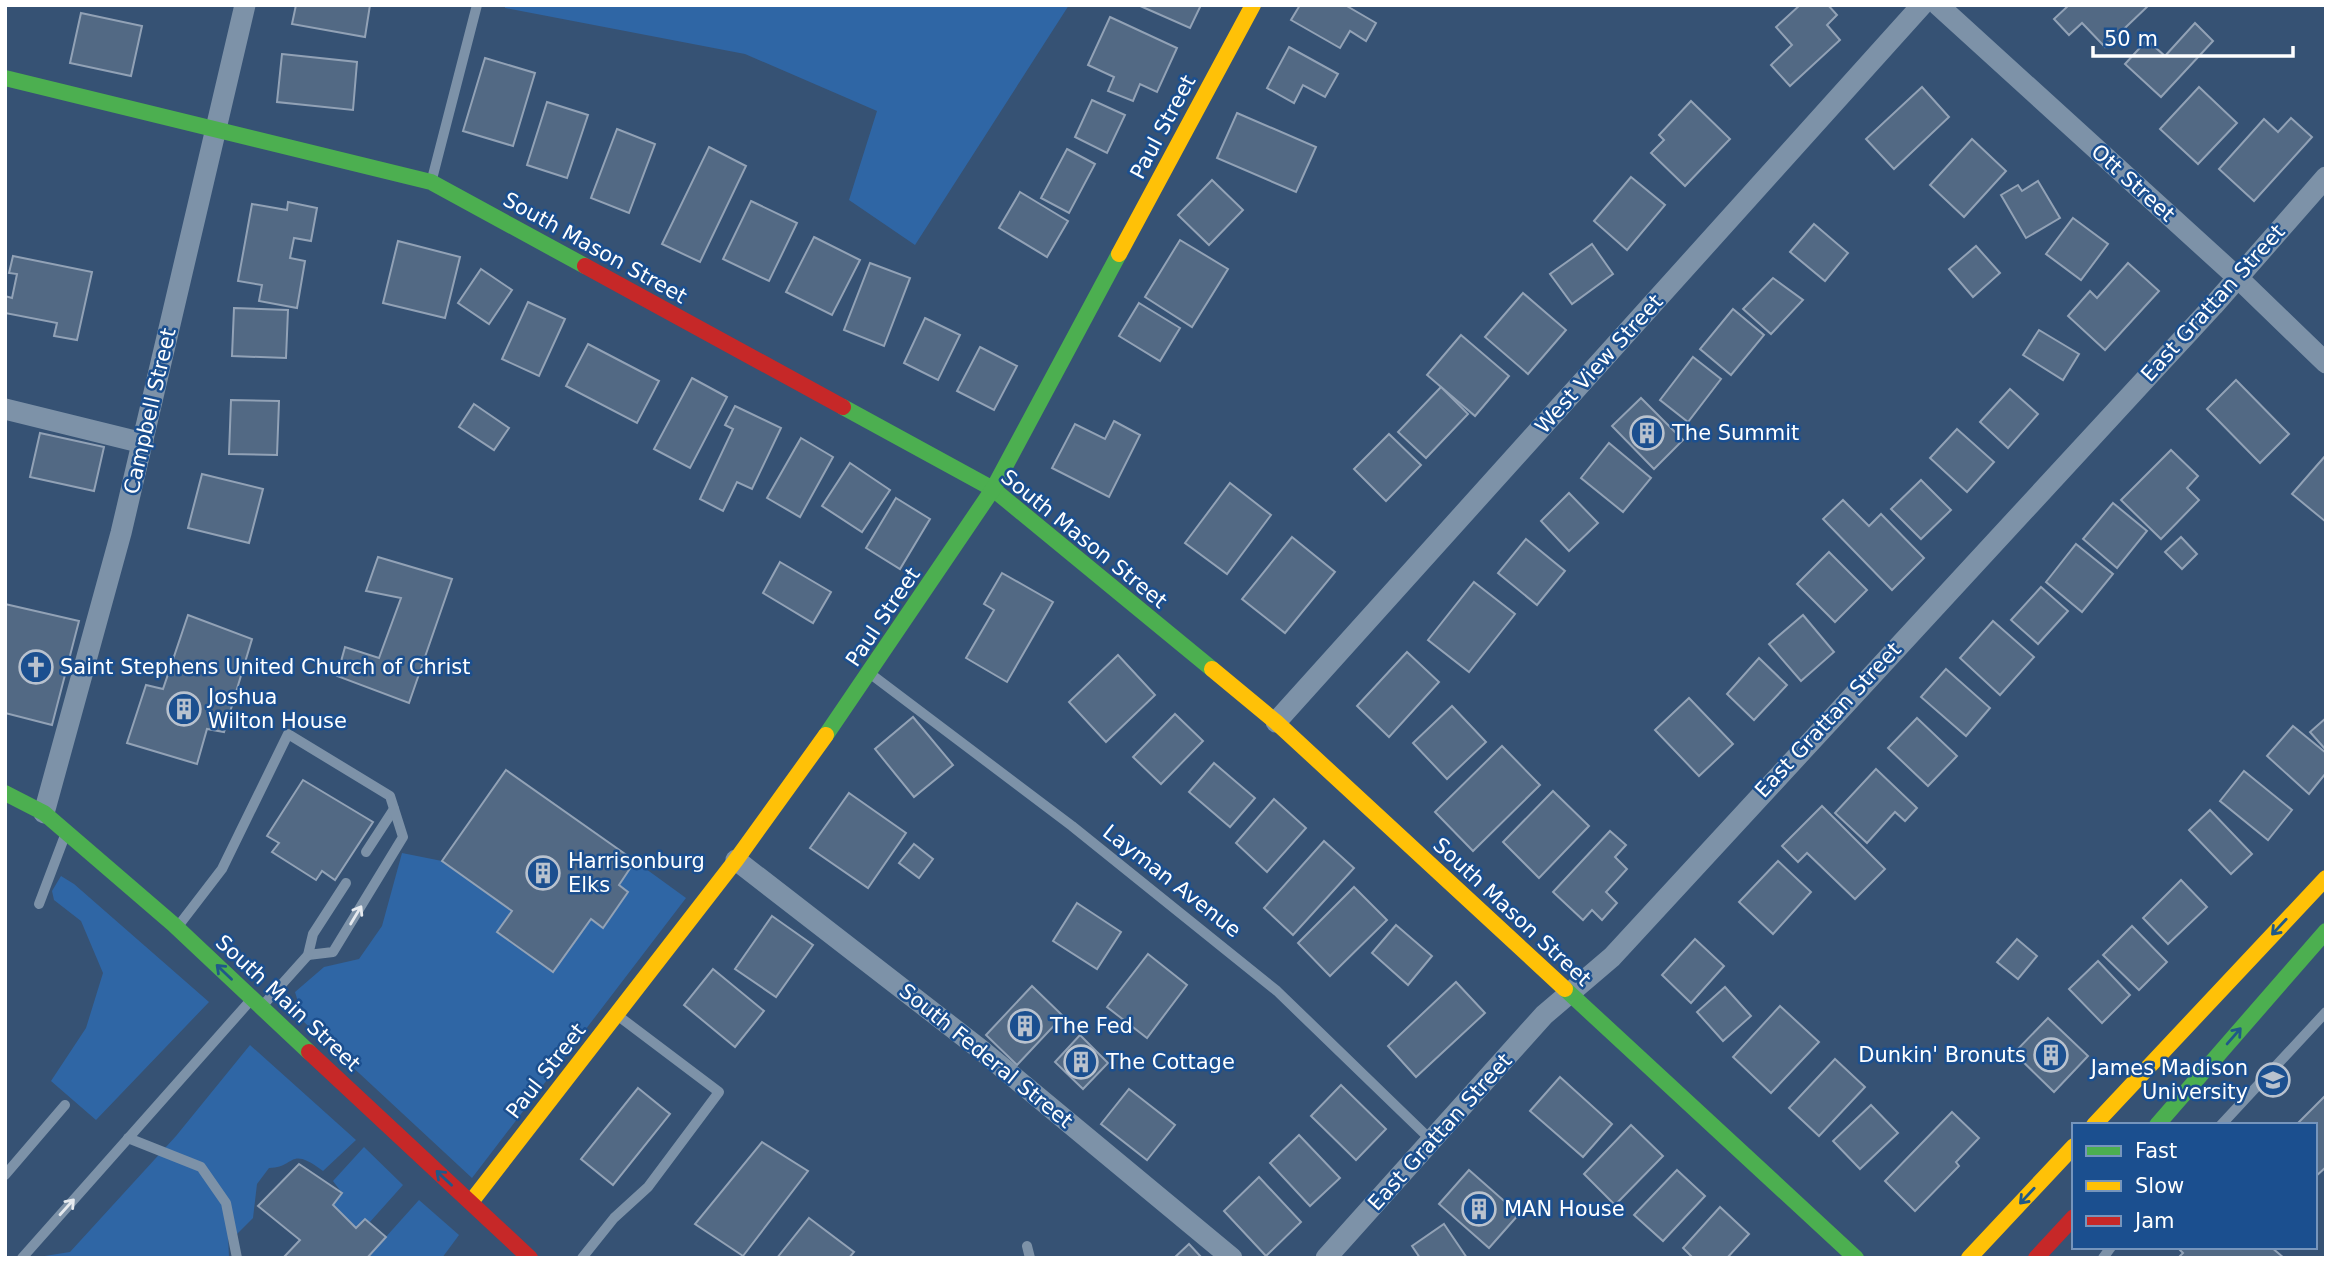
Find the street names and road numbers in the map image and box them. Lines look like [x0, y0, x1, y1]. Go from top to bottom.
street label: Paul Street [1126, 71, 1200, 183]
street label: Ott Street [2087, 139, 2179, 227]
street label: South Mason Street [499, 188, 691, 308]
street label: East Grattan Street [2136, 220, 2290, 386]
street label: West View Street [1530, 290, 1668, 438]
street label: Campbell Street [119, 326, 181, 496]
street label: South Mason Street [996, 465, 1172, 613]
street label: Paul Street [841, 563, 925, 671]
street label: East Grattan Street [1750, 638, 1906, 802]
street label: Layman Avenue [1098, 820, 1246, 942]
street label: South Mason Street [1428, 833, 1596, 991]
street label: South Main Street [211, 930, 365, 1076]
street label: South Federal Street [895, 979, 1077, 1133]
street label: Paul Street [501, 1019, 591, 1123]
street label: East Grattan Street [1363, 1049, 1517, 1215]

